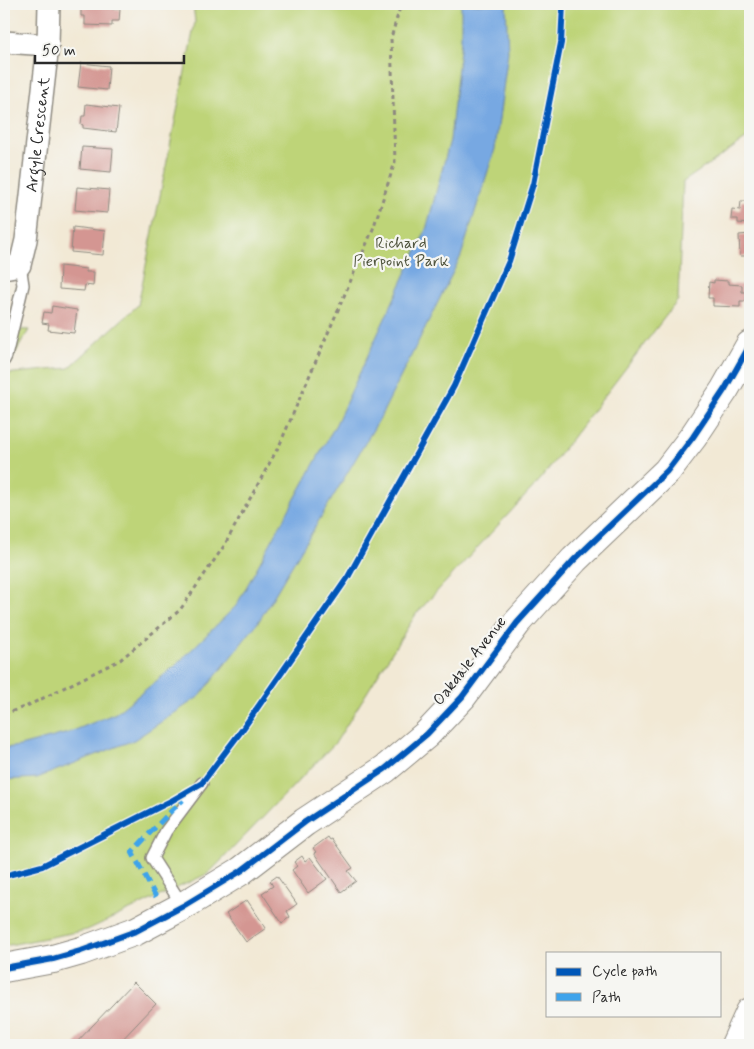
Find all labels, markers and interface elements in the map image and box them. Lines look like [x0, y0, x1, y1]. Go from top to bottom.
scale bar [35, 32, 184, 64]
text: 50 m [42, 41, 76, 61]
street label: Argyle Crescent [21, 75, 55, 193]
park label: Richard Pierpoint Park [353, 233, 449, 272]
street label: Oakdale Avenue [429, 612, 511, 710]
legend [546, 952, 722, 1016]
text: Cycle path [592, 962, 657, 982]
text: Path [592, 988, 621, 1008]

